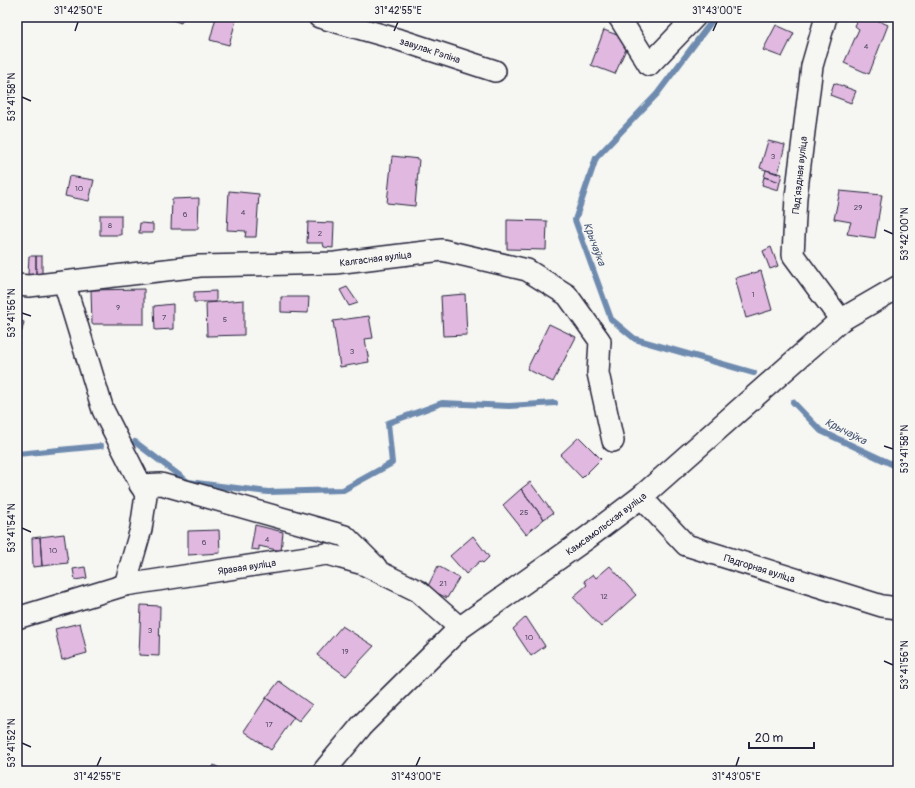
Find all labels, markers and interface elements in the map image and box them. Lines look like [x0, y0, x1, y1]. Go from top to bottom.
text: 31°42'50"E [54, 5, 102, 17]
text: 31°42'55"E [374, 5, 422, 17]
text: 31°43'00"E [692, 5, 742, 17]
street label: завулак Рэпіна [398, 35, 462, 66]
house number: 4 [864, 42, 869, 51]
text: 53°41'58"N [6, 73, 18, 121]
street label: Падʼяздная вуліца [790, 135, 810, 215]
house number: 3 [771, 152, 776, 161]
house number: 10 [75, 184, 84, 193]
house number: 29 [854, 203, 862, 212]
text: 53°42'00"N [899, 207, 911, 261]
house number: 4 [241, 208, 246, 217]
house number: 6 [183, 210, 188, 219]
house number: 8 [108, 221, 112, 230]
water label: Крычаўка [581, 221, 609, 268]
house number: 2 [318, 229, 323, 238]
street label: Калгасная вуліца [339, 249, 413, 269]
text: 53°41'56"N [6, 288, 18, 338]
house number: 1 [751, 290, 755, 299]
house number: 9 [116, 303, 120, 312]
house number: 7 [162, 313, 167, 322]
house number: 5 [223, 315, 227, 324]
house number: 3 [350, 347, 355, 356]
water label: Крычаўка [823, 415, 869, 448]
text: 53°41'58"N [899, 425, 911, 473]
street label: Камсамольская вуліца [564, 490, 649, 558]
text: 53°41'54"N [6, 503, 18, 553]
house number: 25 [520, 508, 528, 517]
house number: 4 [265, 535, 270, 544]
house number: 6 [202, 538, 207, 547]
house number: 10 [49, 546, 58, 555]
street label: Падгорная вуліца [722, 552, 797, 586]
street label: Яравая вуліца [217, 557, 277, 578]
house number: 21 [439, 579, 447, 588]
house number: 12 [600, 592, 608, 601]
house number: 3 [148, 626, 153, 635]
house number: 10 [525, 633, 534, 642]
text: 53°41'56"N [899, 640, 911, 690]
house number: 19 [341, 647, 349, 656]
text: 53°41'52"N [6, 718, 18, 767]
house number: 17 [265, 720, 273, 729]
scale bar [749, 724, 814, 750]
text: 20 m [755, 731, 784, 746]
text: 31°42'55"E [73, 771, 121, 783]
text: 31°43'00"E [391, 771, 441, 783]
text: 31°43'05"E [712, 771, 760, 783]

